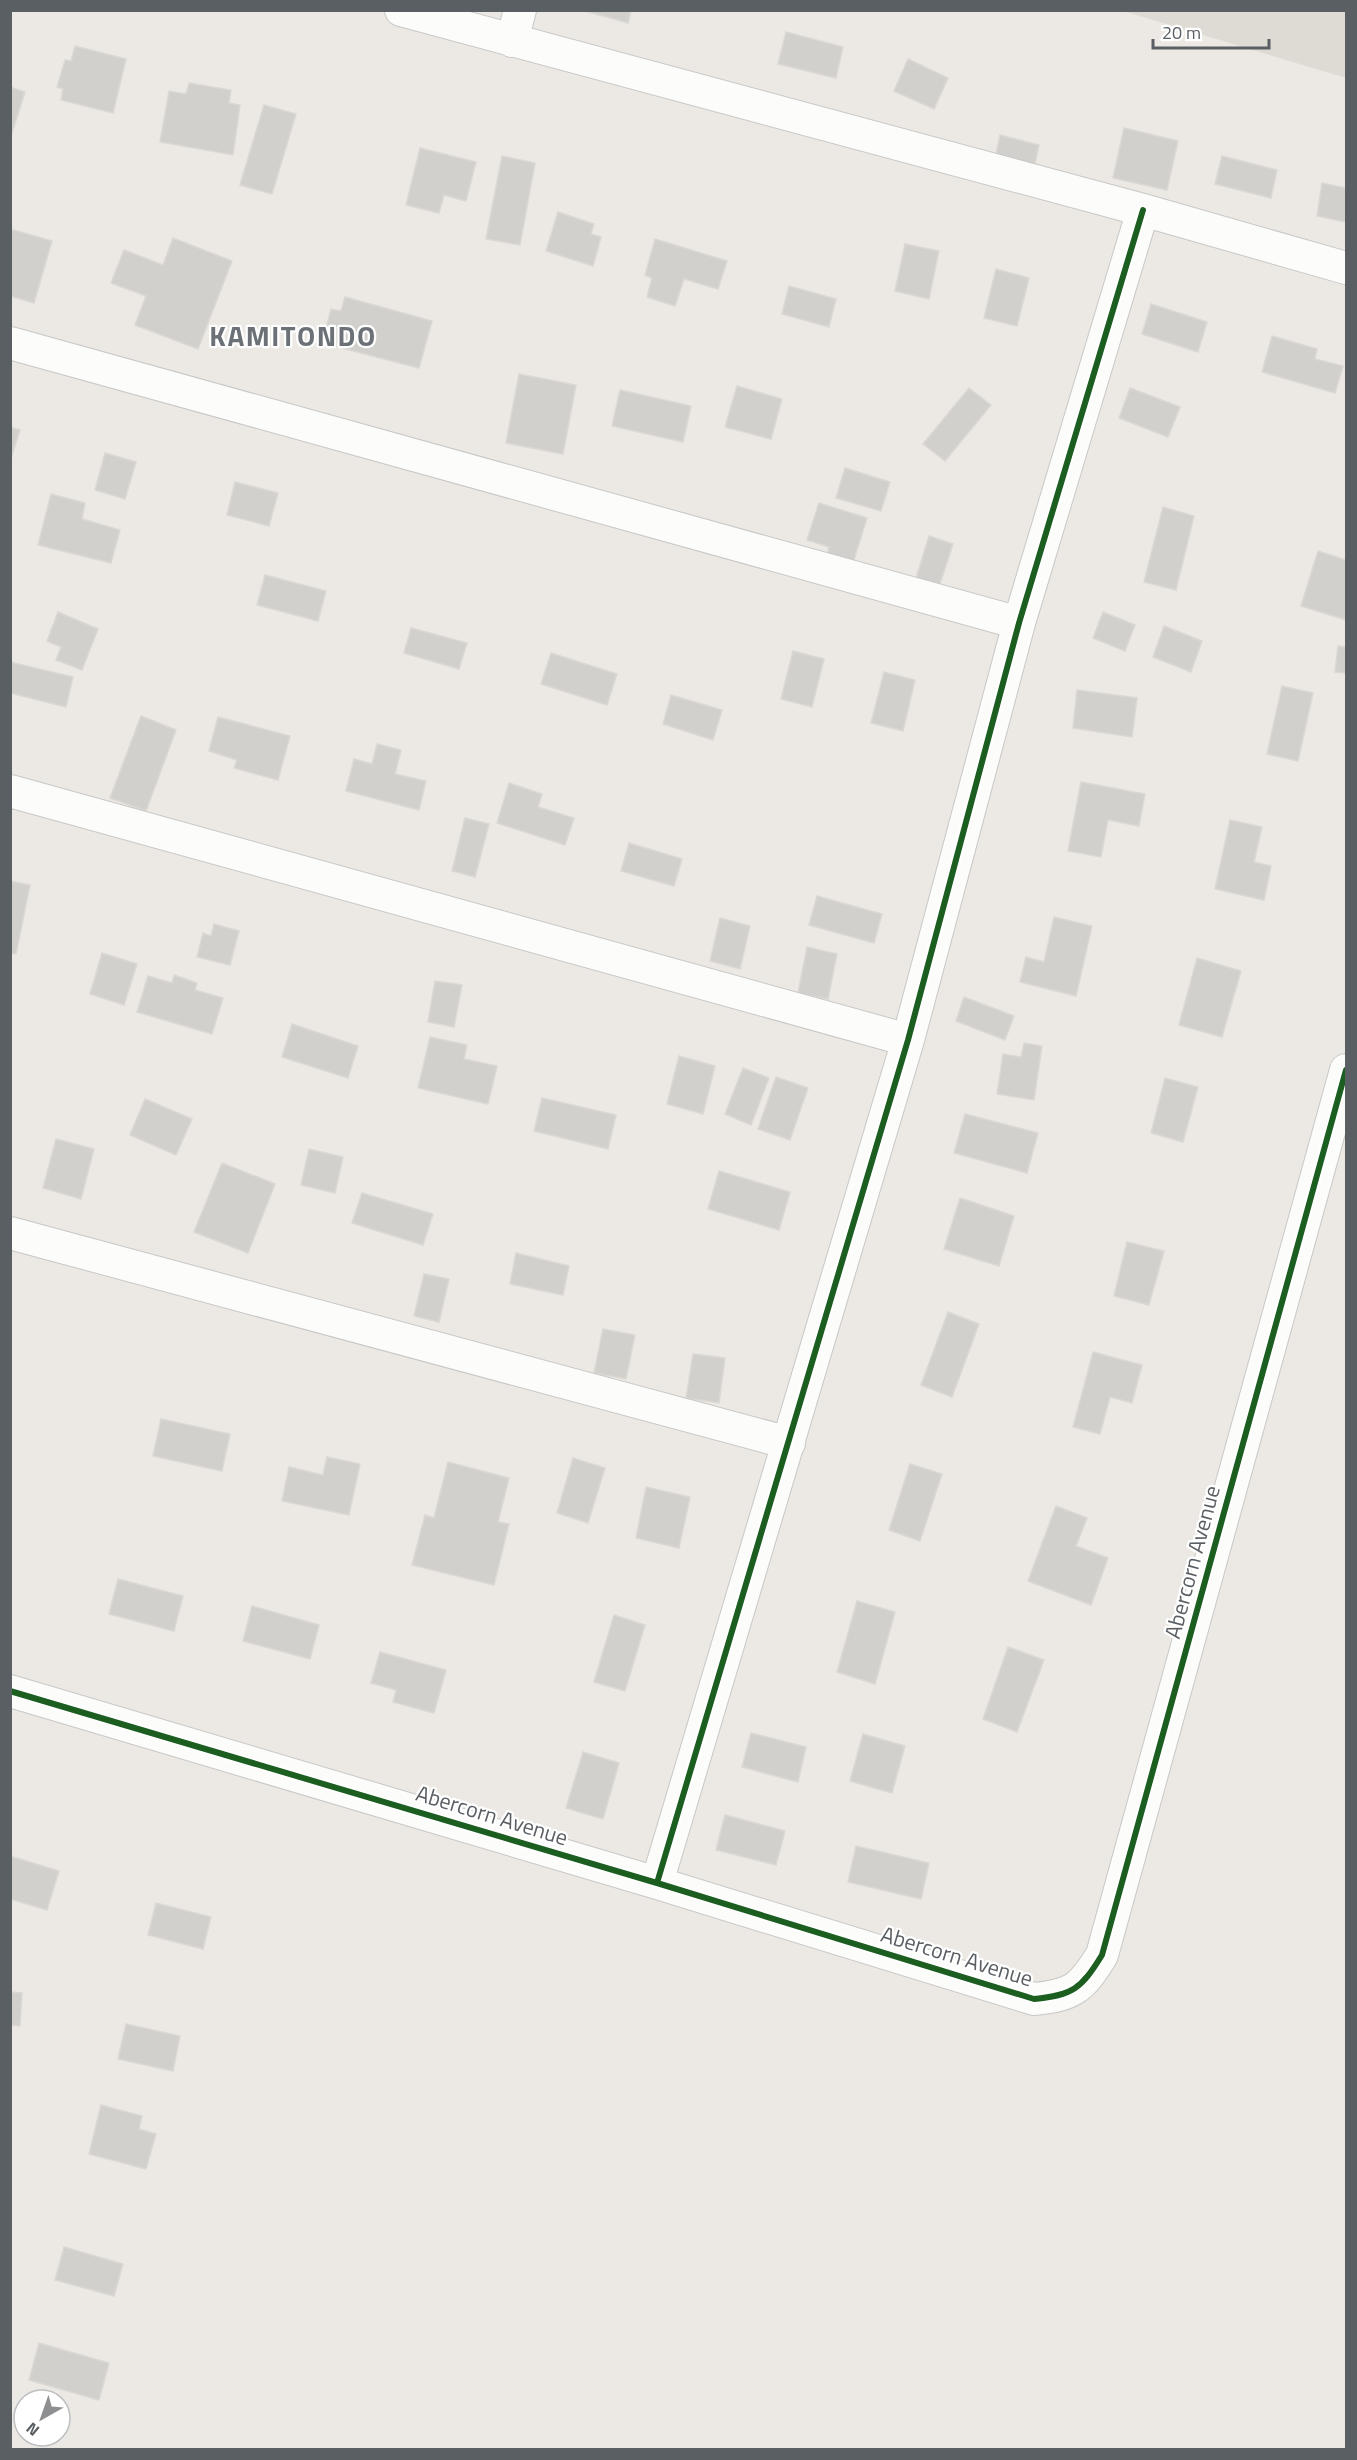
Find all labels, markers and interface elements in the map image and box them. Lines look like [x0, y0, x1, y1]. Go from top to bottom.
scale bar [1153, 12, 1268, 50]
text: 20 m [1162, 19, 1201, 46]
district label: KAMITONDO [209, 314, 377, 357]
street label: Abercorn Avenue [1155, 1482, 1229, 1642]
street label: Abercorn Avenue [412, 1776, 572, 1854]
street label: Abercorn Avenue [877, 1917, 1037, 1995]
north arrow [12, 2388, 72, 2448]
text: N [20, 2417, 44, 2442]

